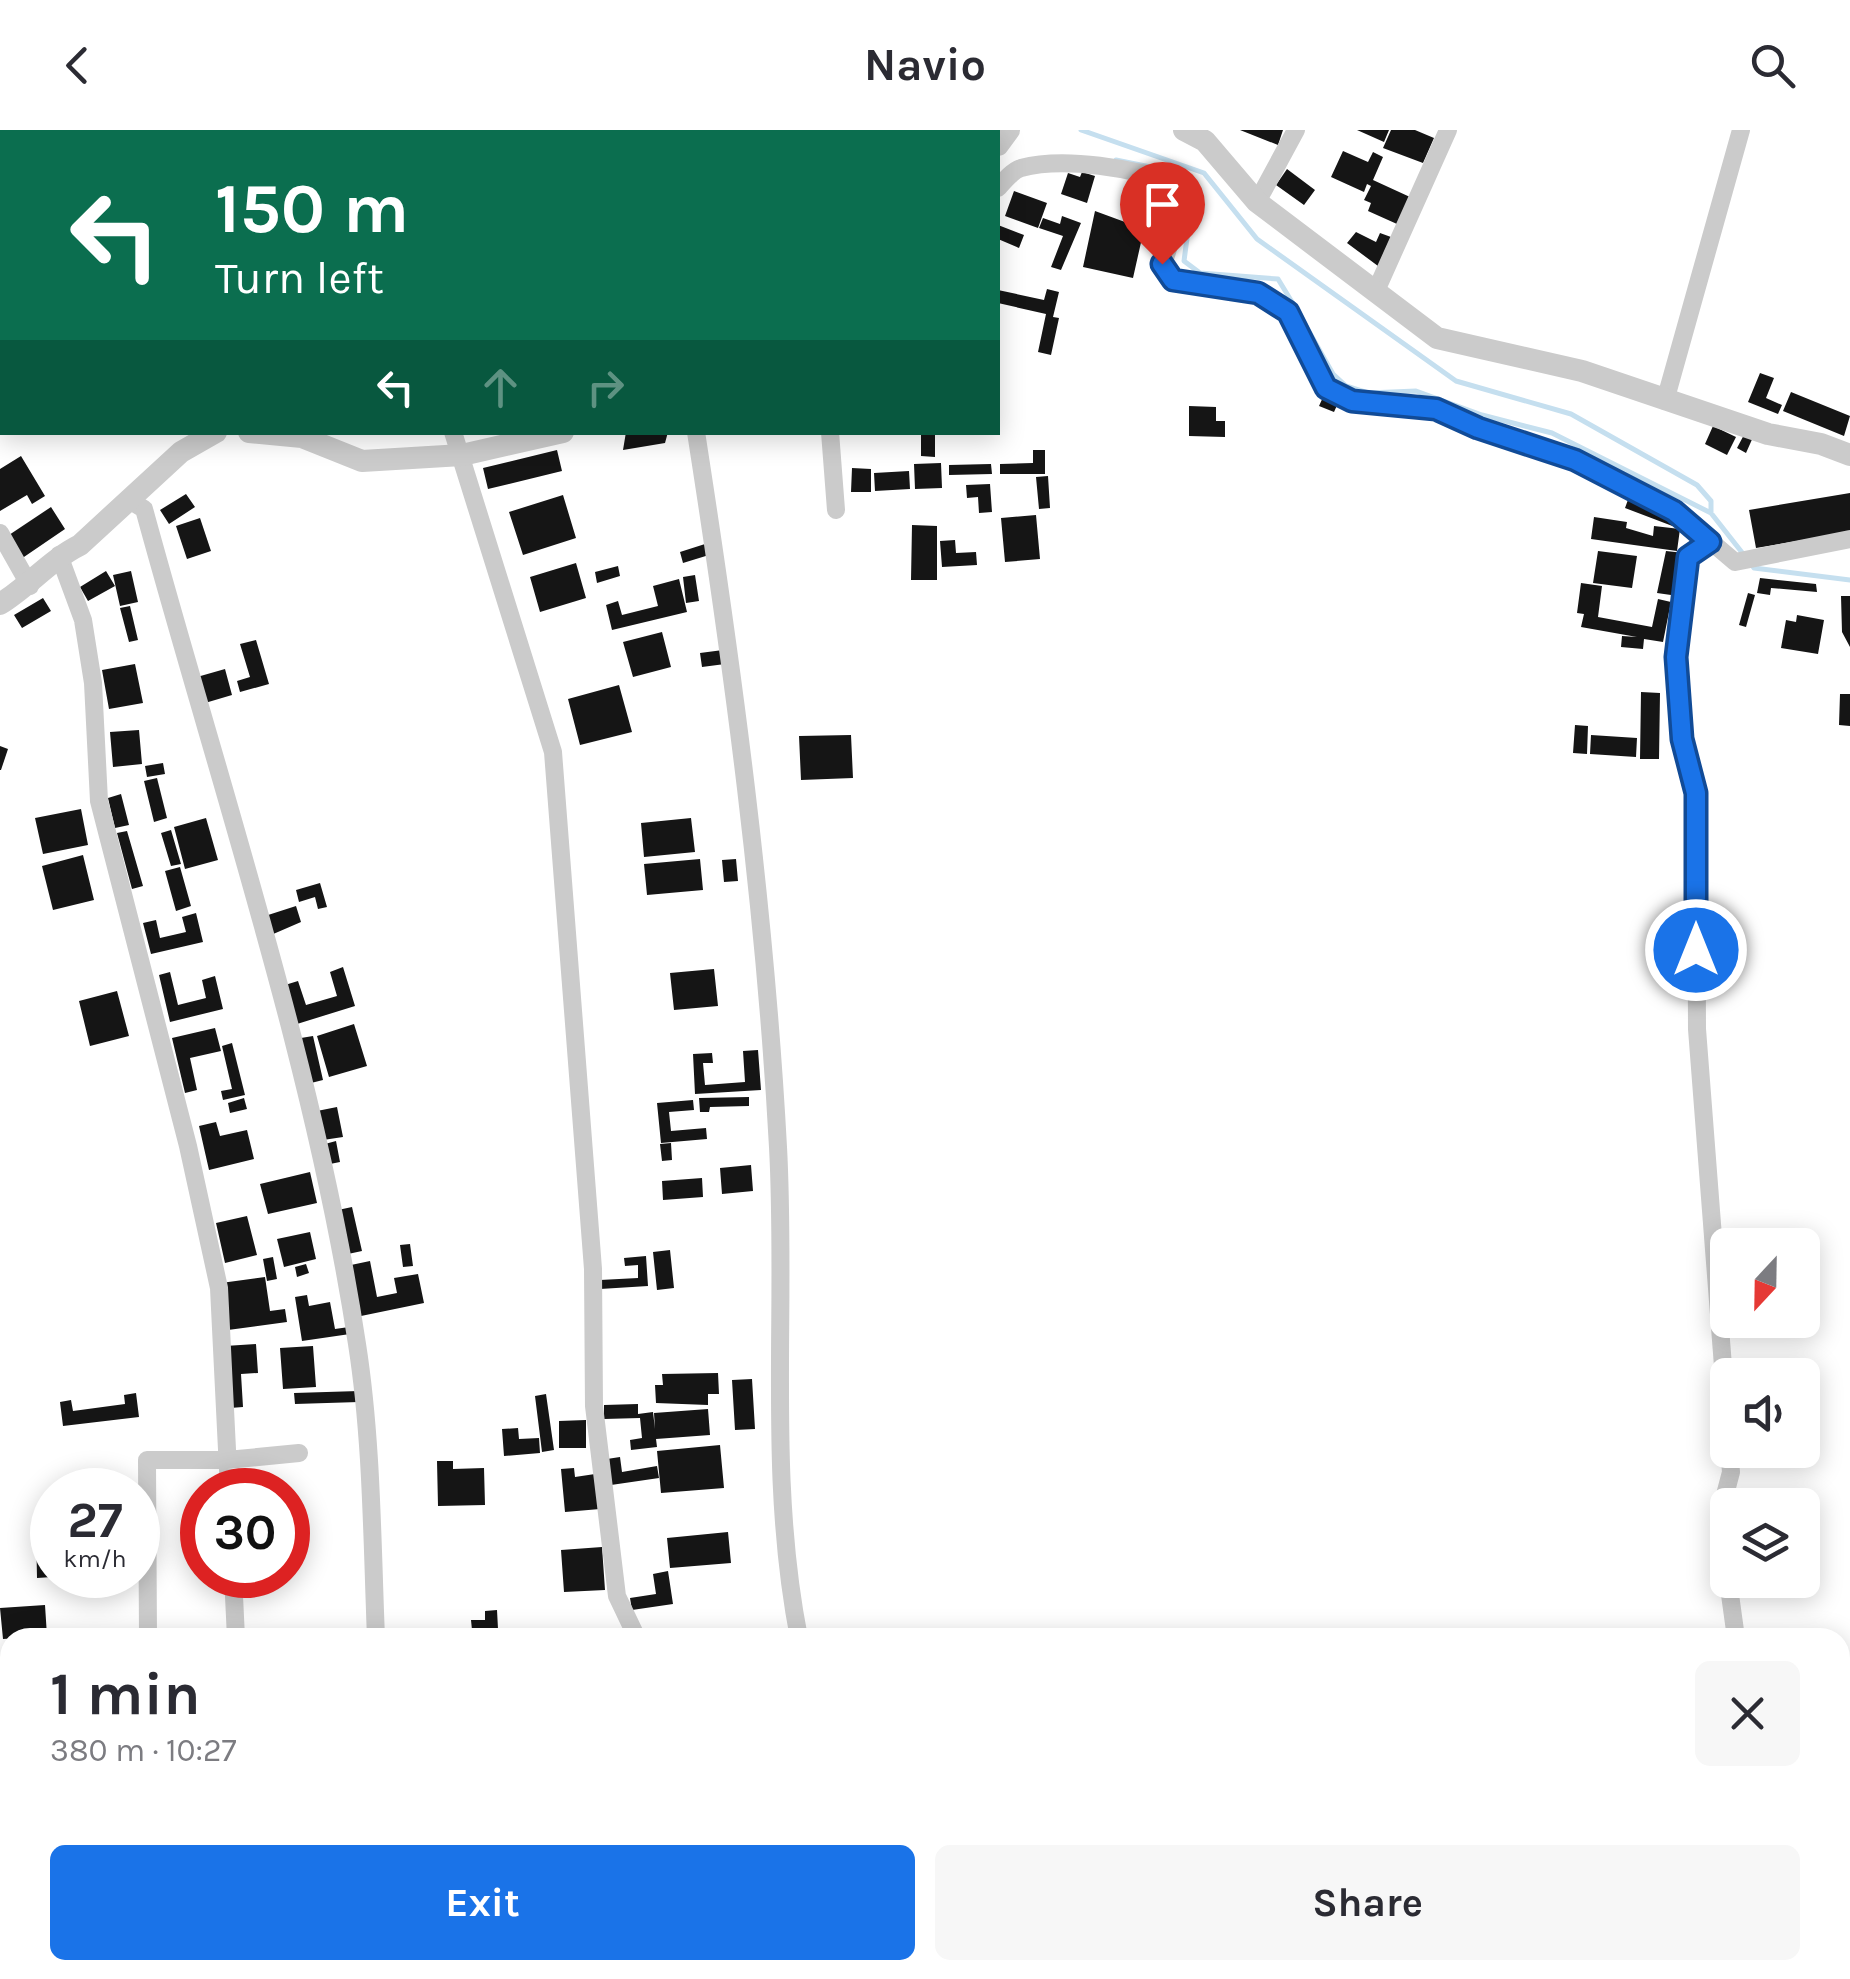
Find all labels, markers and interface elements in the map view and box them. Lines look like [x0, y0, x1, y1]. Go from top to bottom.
icon: back [50, 38, 105, 93]
icon: search [1745, 38, 1800, 93]
text: Navio [864, 39, 986, 91]
pin [1120, 162, 1205, 265]
text: 150 m [215, 168, 409, 250]
icon: left [50, 170, 180, 300]
icon: arrive [1135, 177, 1190, 232]
text: Turn left [215, 252, 384, 304]
icon: left [368, 360, 423, 415]
icon: ahead [473, 360, 528, 415]
icon: right [578, 360, 633, 415]
position arrow [1644, 898, 1748, 1002]
north arrow [1710, 1228, 1820, 1338]
map controls [1710, 1228, 1820, 1598]
button: sound [1710, 1358, 1820, 1468]
speed limit sign: 30 [180, 1468, 310, 1598]
button: layers [1710, 1488, 1820, 1598]
text: 27 [67, 1491, 123, 1550]
text: km/h [63, 1544, 127, 1573]
text: 1 min [50, 1659, 201, 1729]
button: close [1695, 1661, 1800, 1766]
text: 380 m · 10:27 [50, 1732, 237, 1769]
button: Exit [50, 1845, 915, 1960]
button: Share [935, 1845, 1800, 1960]

